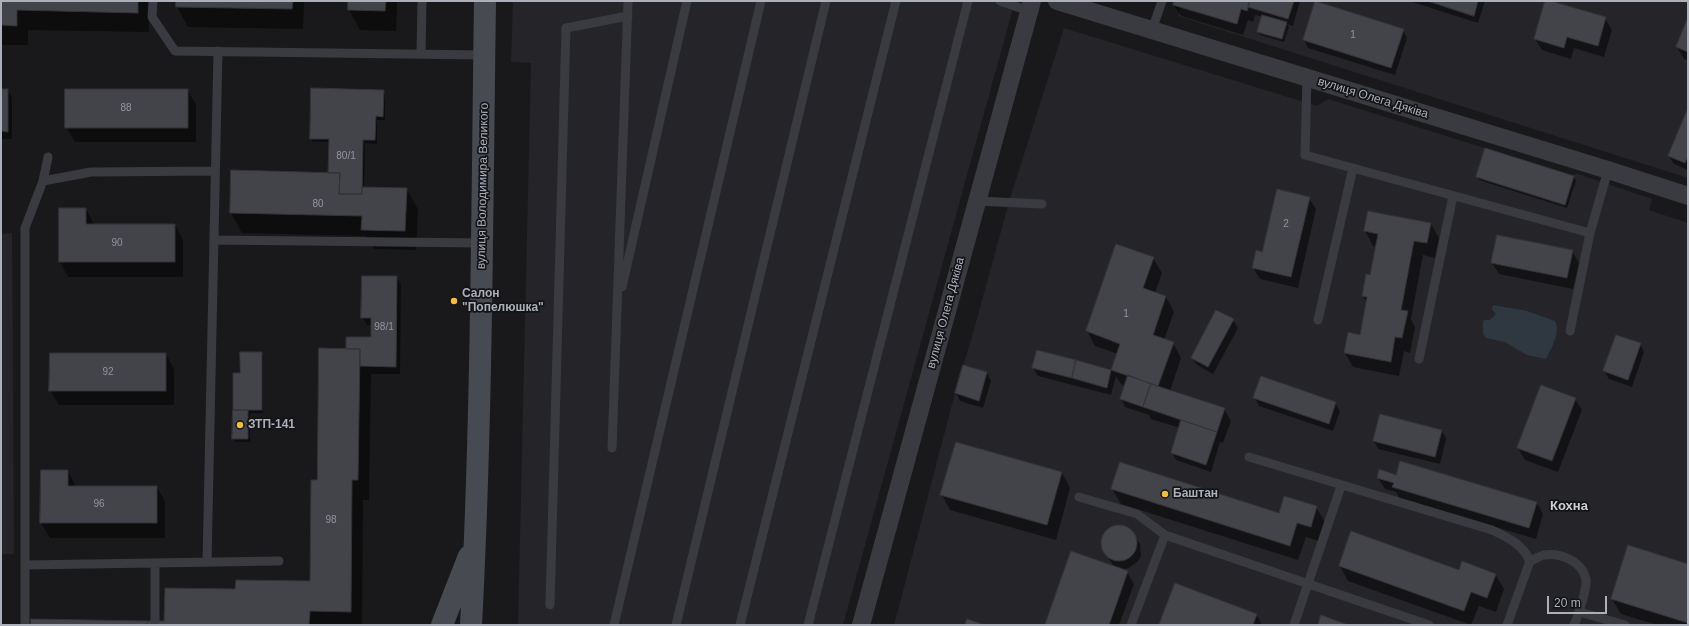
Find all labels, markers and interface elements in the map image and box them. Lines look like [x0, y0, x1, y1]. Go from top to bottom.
house number: 1 [1350, 29, 1356, 41]
street label: вулиця Олега Дяківа [1316, 74, 1430, 122]
house number: 88 [120, 102, 132, 114]
street label: вулиця Володимира Великого [474, 103, 492, 269]
house number: 80/1 [336, 150, 356, 162]
house number: 80 [312, 198, 324, 210]
house number: 2 [1283, 218, 1289, 230]
house number: 90 [111, 237, 123, 249]
street label: вулиця Олега Дяківа [924, 256, 968, 370]
place label: Салон "Попелюшка" [462, 287, 544, 315]
marker: Салон "Попелюшка" [449, 296, 459, 306]
house number: 1 [1123, 308, 1129, 320]
house number: 98/1 [374, 321, 394, 333]
house number: 92 [102, 366, 114, 378]
place label: ЗТП-141 [248, 418, 295, 432]
marker: ЗТП-141 [235, 420, 245, 430]
place label: Баштан [1173, 487, 1218, 501]
marker: Баштан [1160, 489, 1170, 499]
house number: 96 [93, 498, 105, 510]
district label: Кохна [1550, 498, 1588, 514]
house number: 98 [325, 514, 337, 526]
scale bar [1549, 588, 1609, 614]
text: 20 m [1554, 596, 1581, 610]

